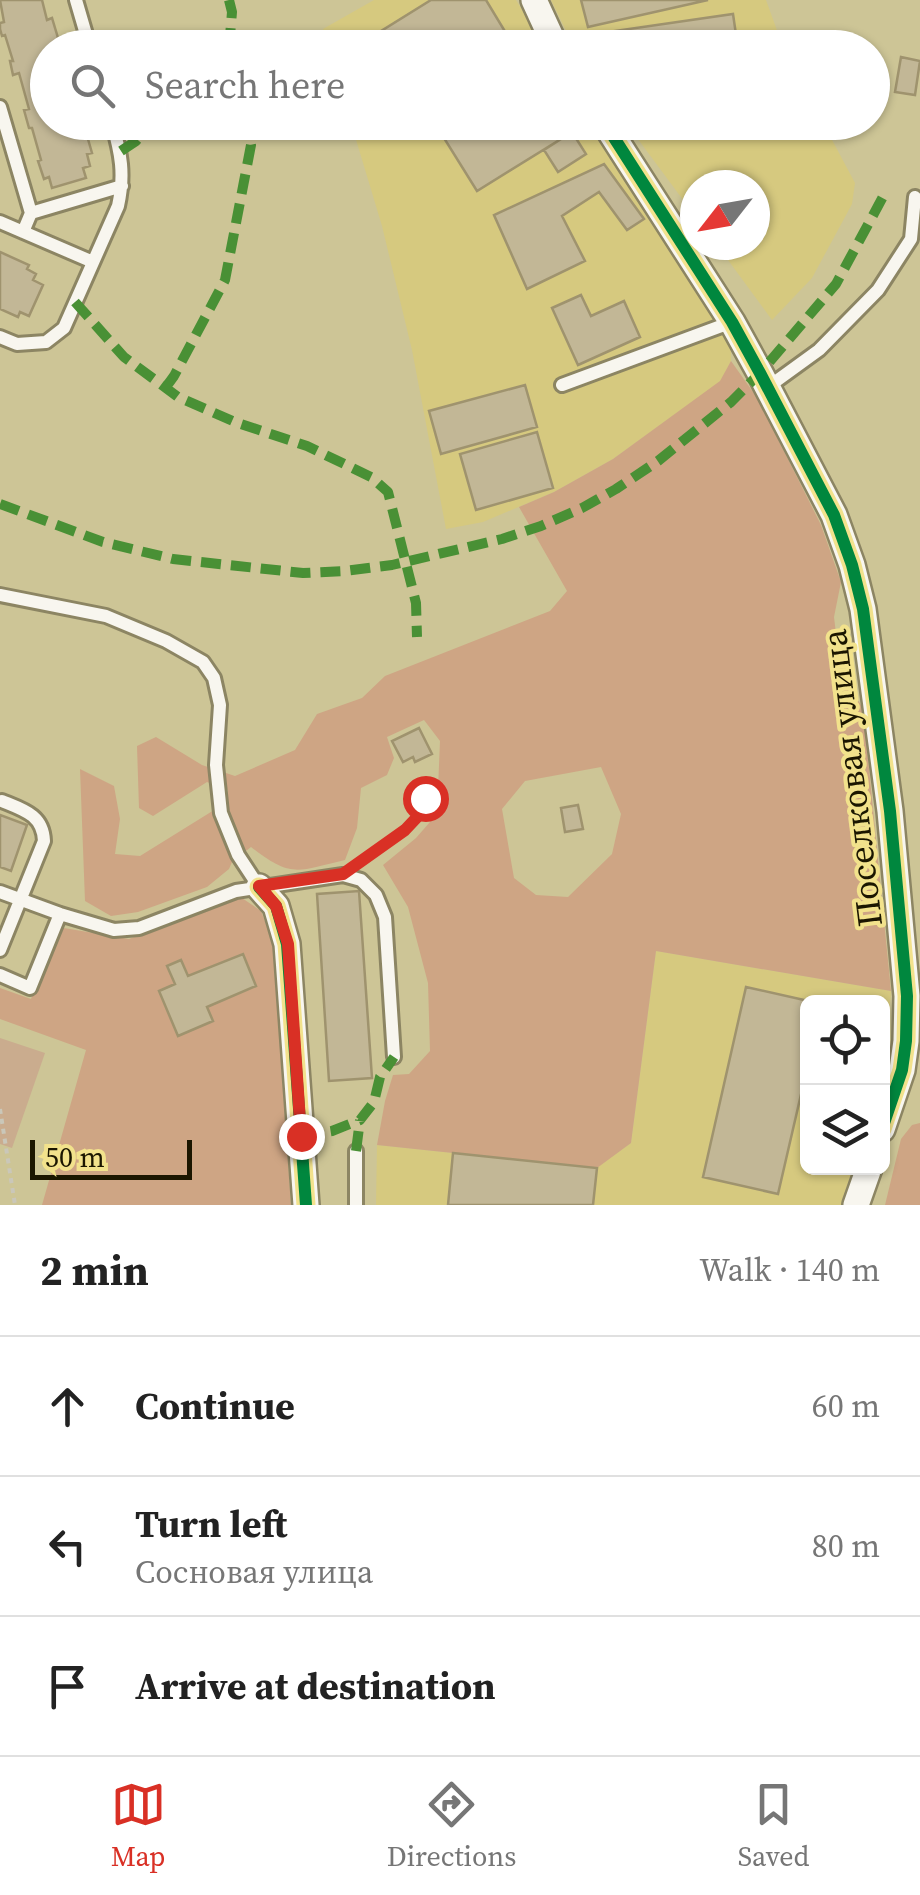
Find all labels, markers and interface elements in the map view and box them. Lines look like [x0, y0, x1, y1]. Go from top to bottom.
search box [30, 30, 890, 140]
icon: search [65, 58, 120, 113]
text: Search here [145, 59, 345, 111]
north arrow [680, 170, 770, 260]
street label: Поселковая улица [810, 626, 894, 929]
route start [403, 776, 449, 822]
map controls [800, 995, 890, 1175]
button: locate [800, 995, 890, 1085]
button: layers [800, 1085, 890, 1175]
route end [279, 1114, 325, 1160]
scale bar [30, 1135, 192, 1180]
text: 50 m [45, 1138, 105, 1176]
text: 2 min [40, 1241, 149, 1299]
text: Walk · 140 m [699, 1248, 880, 1292]
icon: ahead [40, 1379, 95, 1434]
text: Continue [135, 1380, 295, 1432]
text: 60 m [812, 1384, 880, 1428]
text: Turn left [135, 1498, 287, 1550]
icon: left [40, 1519, 95, 1574]
text: 80 m [812, 1524, 880, 1568]
text: Сосновая улица [135, 1550, 373, 1594]
icon: arrive [40, 1659, 95, 1714]
text: Arrive at destination [135, 1660, 496, 1712]
tab: Map [111, 1777, 166, 1875]
tab: Directions [387, 1777, 516, 1875]
tab: Saved [738, 1777, 809, 1875]

